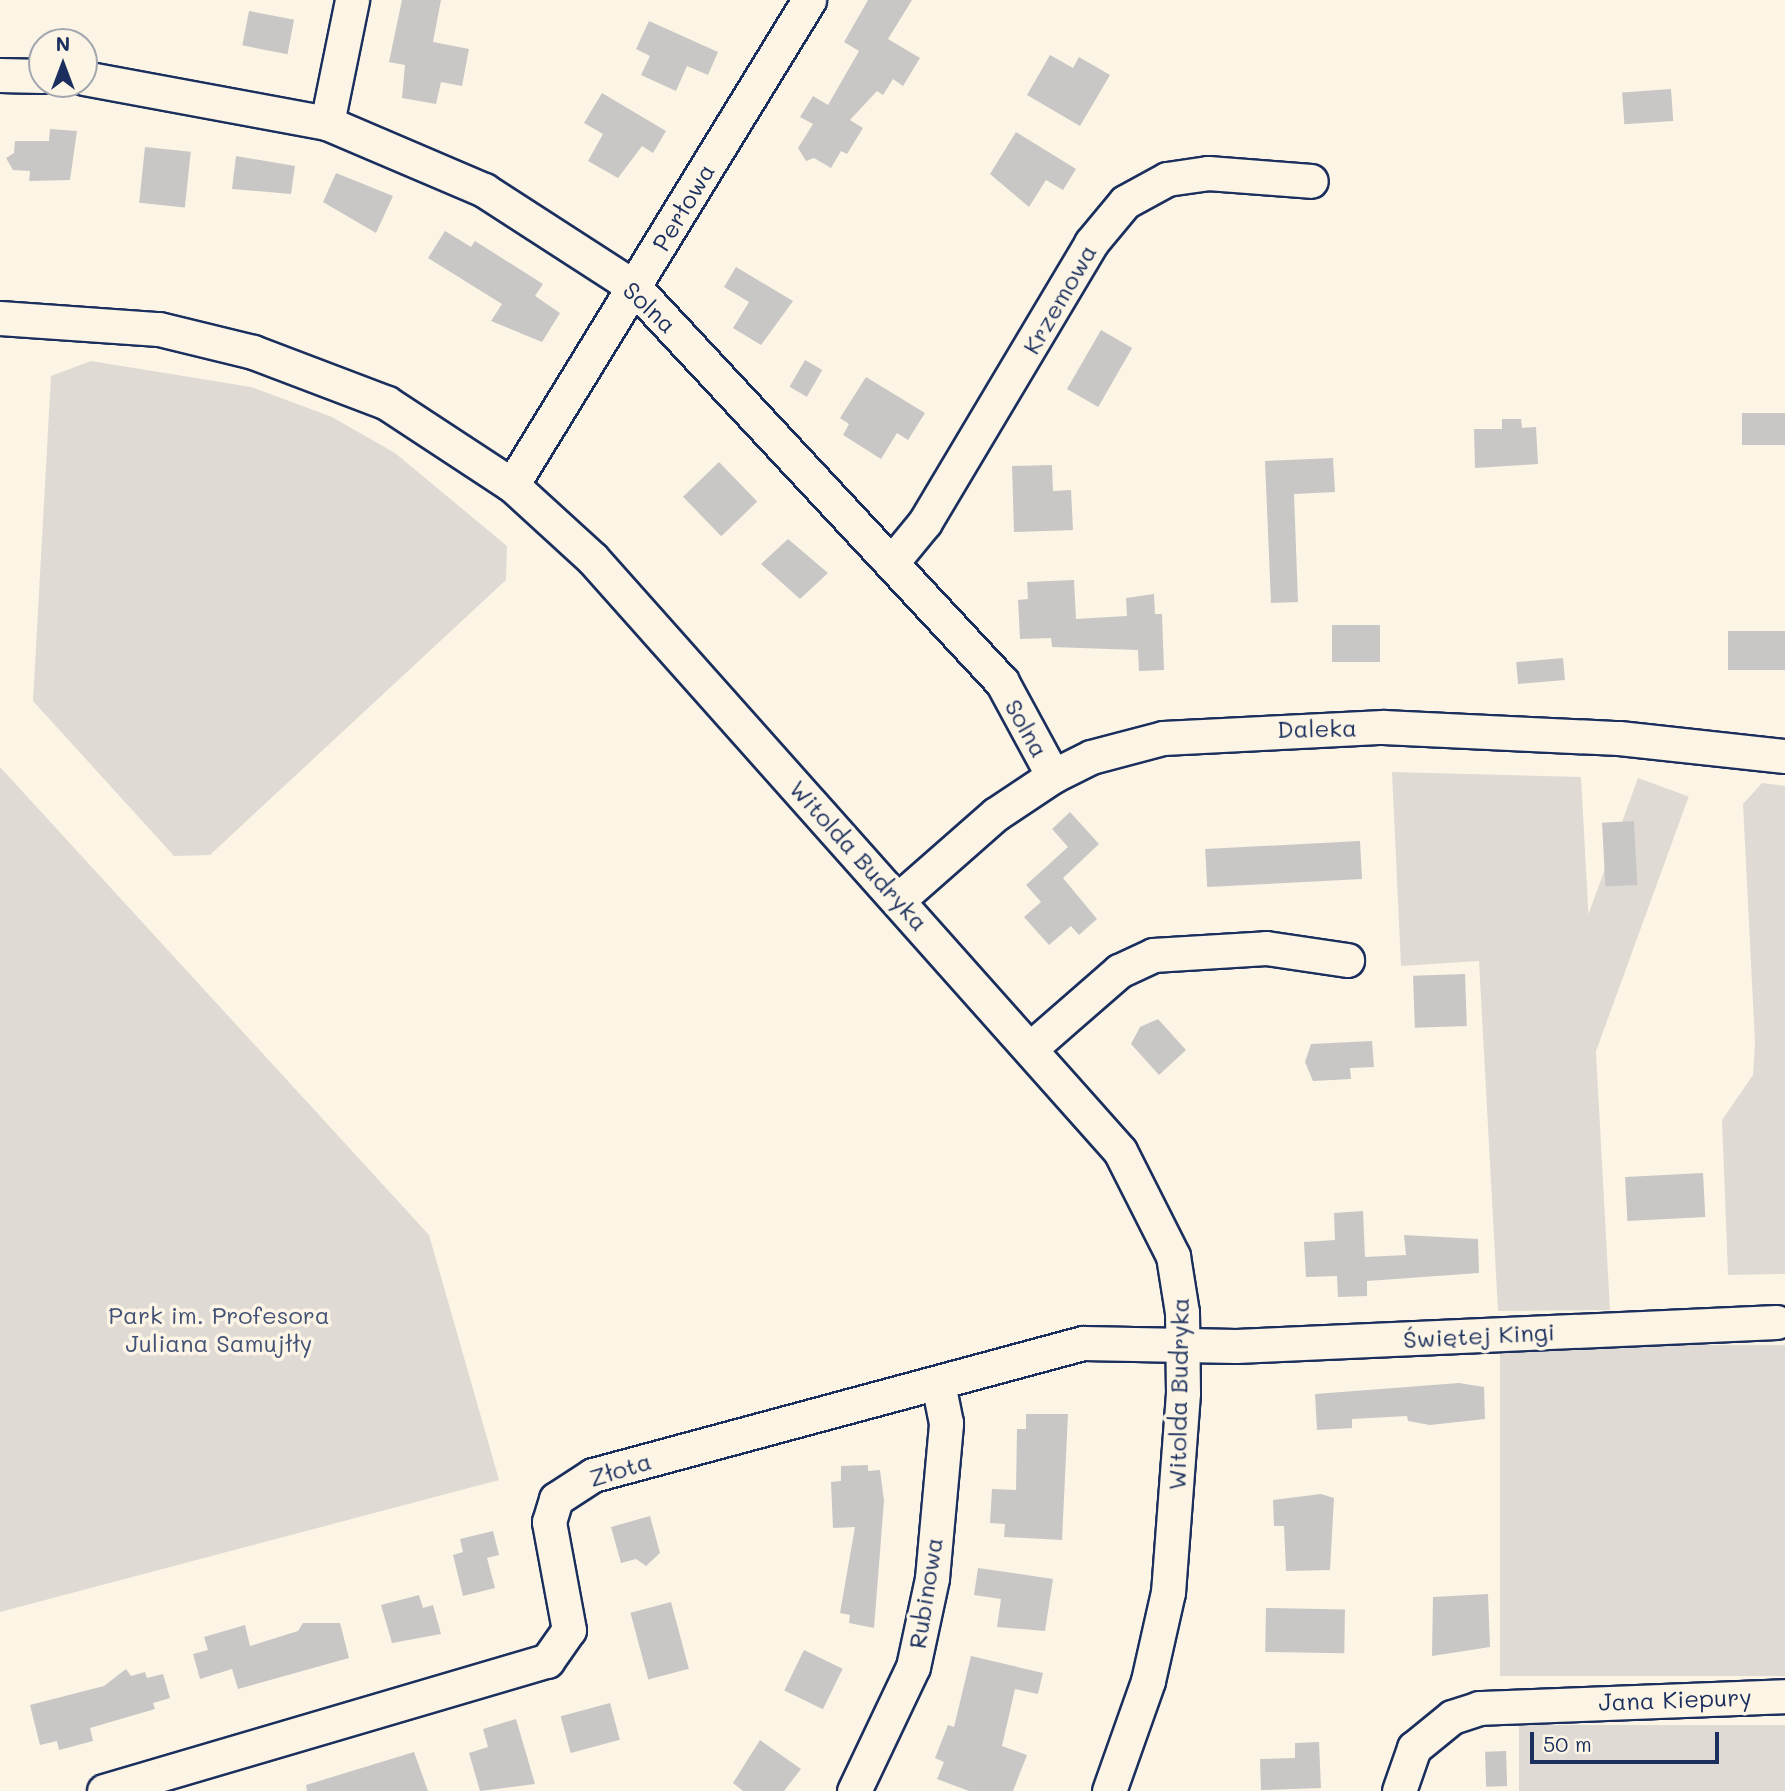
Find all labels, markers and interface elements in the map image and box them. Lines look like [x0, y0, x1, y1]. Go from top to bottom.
north arrow [28, 28, 98, 98]
text: N [56, 31, 70, 56]
street label: Perłowa [646, 158, 720, 256]
street label: Krzemowa [1016, 239, 1102, 359]
street label: Solna [618, 275, 682, 339]
street label: Solna [999, 694, 1055, 762]
street label: Daleka [1277, 713, 1357, 743]
street label: Witolda Budryka [784, 774, 934, 936]
street label: Witolda Budryka [1162, 1297, 1194, 1491]
park label: Park im. Profesora Juliana Samujłły [108, 1301, 330, 1357]
street label: Świętej Kingi [1402, 1317, 1556, 1353]
street label: Złota [585, 1446, 655, 1492]
street label: Rubinowa [902, 1535, 948, 1651]
street label: Jana Kiepury [1598, 1682, 1752, 1716]
scale bar [1533, 1718, 1722, 1762]
text: 50 m [1543, 1730, 1592, 1757]

